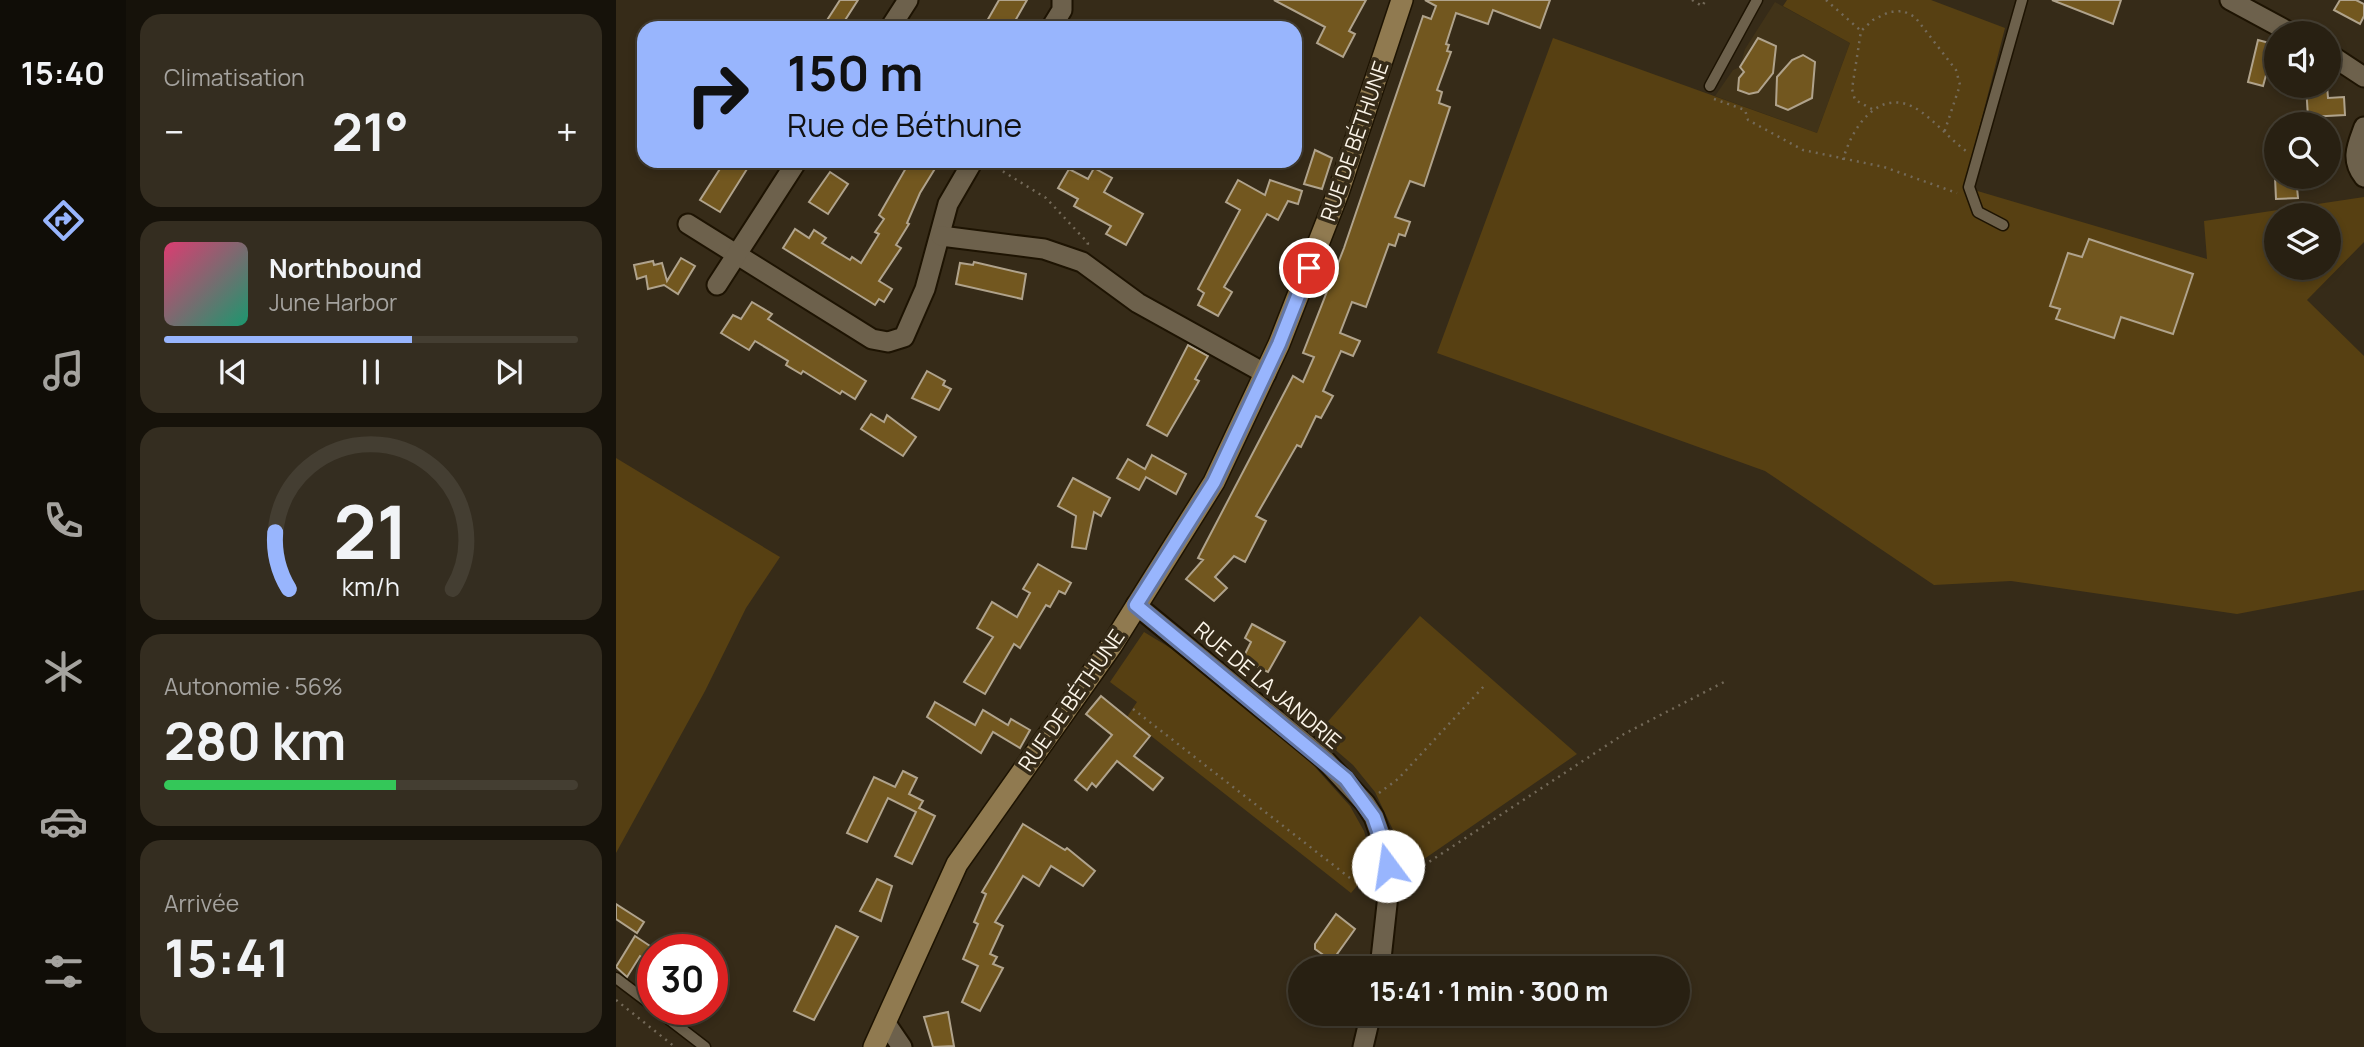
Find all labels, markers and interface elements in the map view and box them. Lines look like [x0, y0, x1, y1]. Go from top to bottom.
map controls [2264, 21, 2341, 280]
button: sound [2264, 21, 2341, 98]
text: 150 m [787, 39, 923, 106]
icon: right [672, 49, 763, 140]
text: 15:40 [21, 51, 105, 95]
street label: RUE DE BÉTHUNE [1314, 57, 1394, 225]
text: Climatisation [164, 61, 305, 93]
text: 21° [332, 96, 409, 167]
text: Rue de Béthune [787, 103, 1022, 147]
text: − [164, 105, 185, 157]
text: + [556, 105, 578, 157]
button: search [2264, 112, 2341, 189]
icon: directions [39, 196, 88, 245]
button: layers [2264, 203, 2341, 280]
pin [1279, 238, 1339, 298]
icon: arrive [1290, 249, 1328, 287]
text: Northbound [269, 250, 422, 286]
text: June Harbor [269, 286, 397, 318]
icon: music [39, 346, 88, 395]
icon: previous [214, 353, 252, 391]
icon: pause [352, 353, 390, 391]
icon: next [490, 353, 528, 391]
text: 21 [333, 482, 409, 582]
icon: phone [39, 496, 88, 545]
text: km/h [342, 569, 400, 604]
street label: RUE DE LA JANDRIE [1189, 615, 1347, 755]
street label: RUE DE BÉTHUNE [1012, 623, 1130, 777]
icon: climate [39, 647, 88, 696]
text: Autonomie · 56% [164, 670, 343, 702]
text: 280 km [164, 705, 346, 776]
icon: car [39, 797, 88, 846]
position arrow [1351, 829, 1425, 903]
text: Arrivée [164, 887, 239, 919]
text: 15:41 [164, 922, 289, 993]
speed limit sign: 30 [637, 934, 728, 1025]
icon: filters [39, 947, 88, 996]
text: 15:41 · 1 min · 300 m [1370, 973, 1608, 1009]

